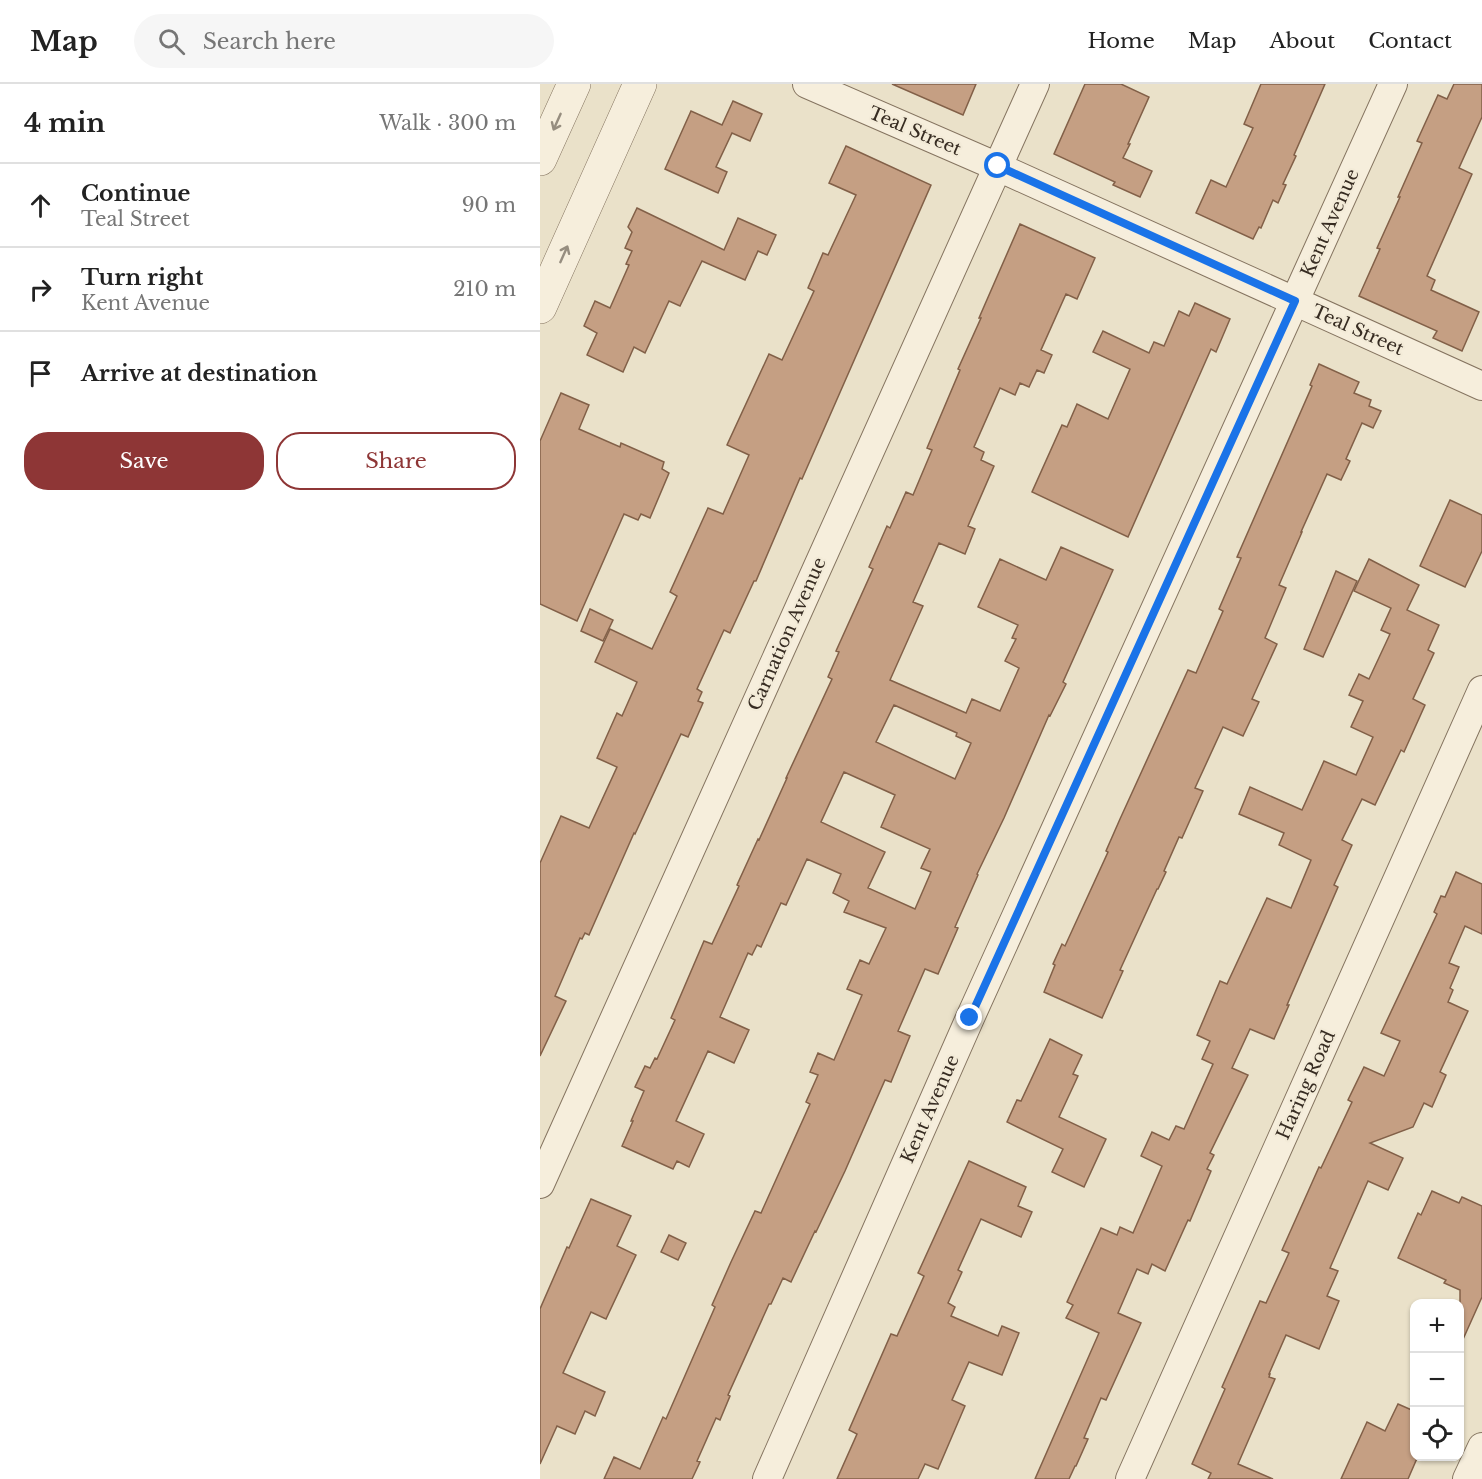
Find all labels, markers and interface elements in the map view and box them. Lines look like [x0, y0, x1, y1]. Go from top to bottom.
search box [134, 14, 554, 68]
text: Map [30, 24, 98, 59]
icon: search [155, 25, 188, 58]
text: Search here [203, 28, 336, 55]
text: Home [1088, 28, 1155, 54]
text: Map [1188, 28, 1236, 54]
text: About [1269, 28, 1335, 54]
text: Contact [1368, 28, 1452, 54]
street label: Teal Street [866, 102, 965, 160]
text: 4 min [24, 107, 105, 139]
text: Walk · 300 m [379, 111, 516, 135]
one-way arrow [551, 112, 562, 130]
route start [984, 152, 1010, 178]
street label: Kent Avenue [1296, 165, 1364, 281]
text: Continue [81, 180, 190, 207]
icon: ahead [24, 189, 57, 222]
text: 90 m [462, 193, 516, 217]
text: Teal Street [81, 207, 190, 231]
one-way arrow [559, 245, 570, 263]
text: Turn right [81, 264, 203, 291]
icon: right [24, 273, 57, 306]
text: 210 m [453, 277, 516, 301]
text: Kent Avenue [81, 291, 210, 315]
street label: Teal Street [1309, 300, 1407, 360]
icon: arrive [24, 357, 57, 390]
text: Arrive at destination [81, 360, 318, 387]
button: Save [24, 432, 264, 490]
button: Share [276, 432, 516, 490]
street label: Carnation Avenue [743, 554, 831, 714]
route end [956, 1004, 982, 1030]
street label: Haring Road [1272, 1027, 1340, 1143]
street label: Kent Avenue [896, 1051, 964, 1167]
map controls [1410, 1299, 1464, 1461]
button: + [1410, 1299, 1464, 1353]
button: − [1410, 1353, 1464, 1407]
button: locate [1410, 1407, 1464, 1461]

